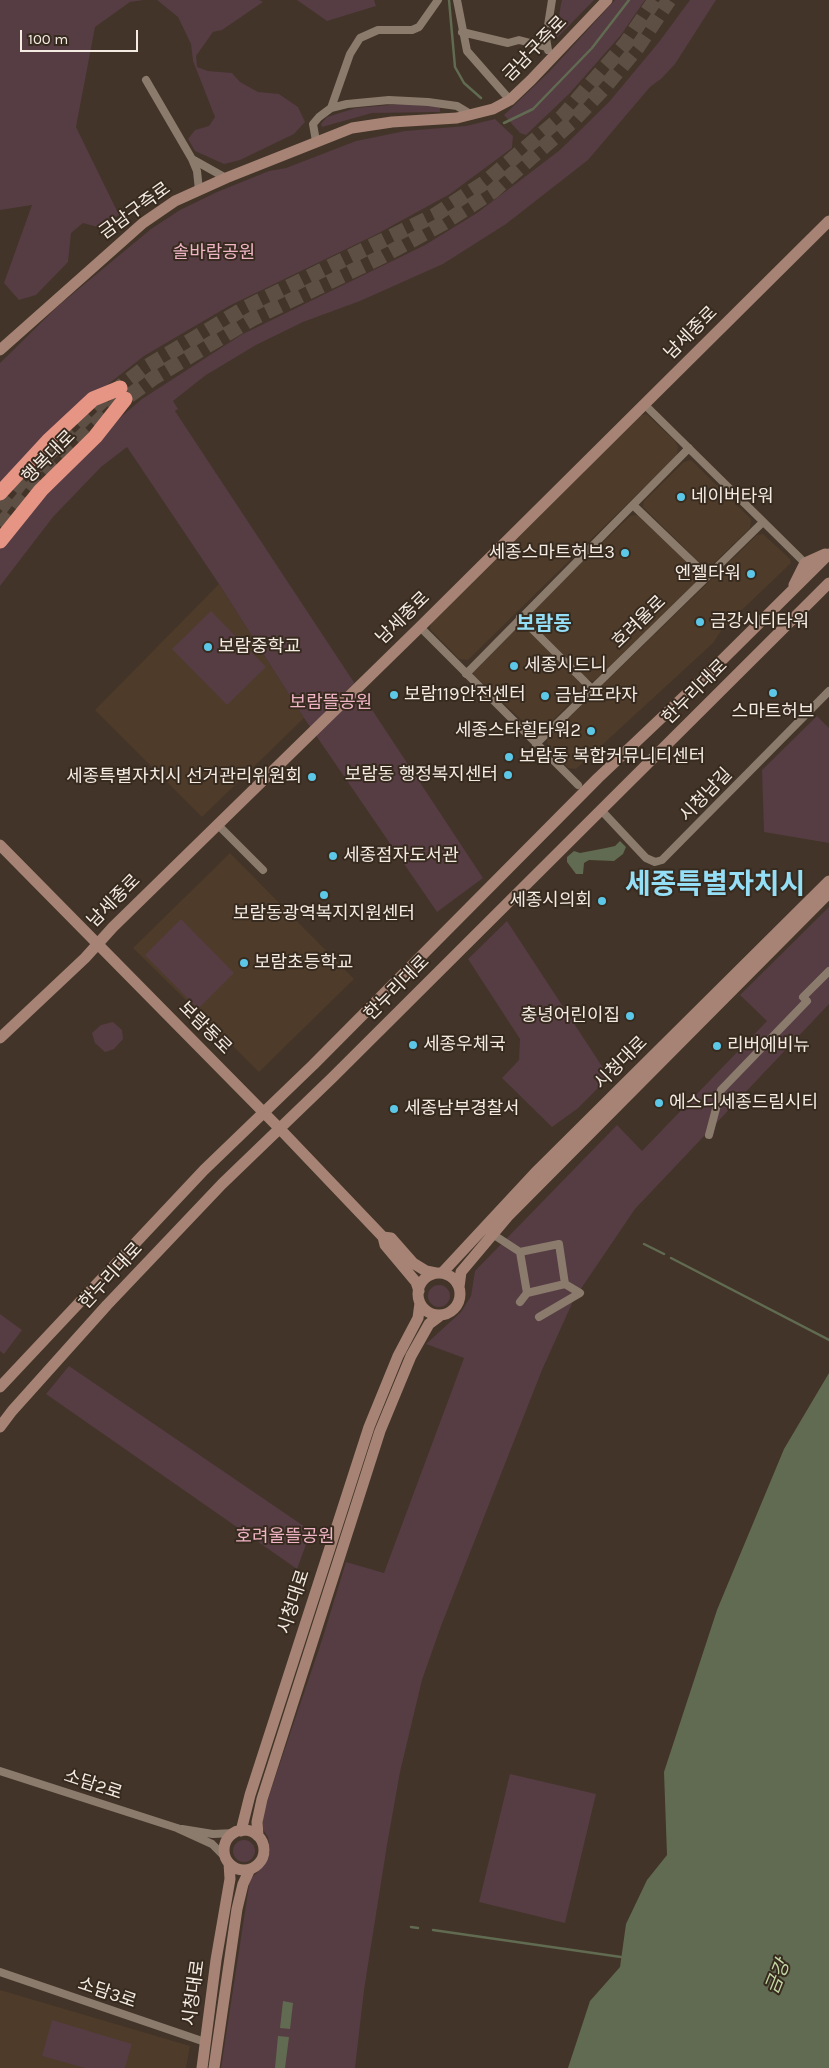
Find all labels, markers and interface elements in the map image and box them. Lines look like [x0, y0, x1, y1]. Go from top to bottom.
street label: 금남구즉로 [498, 12, 572, 86]
scale bar [22, 20, 140, 52]
text: 100 m [28, 30, 68, 48]
street label: 금남구즉로 [95, 178, 175, 244]
park label: 솔바람공원 [173, 242, 255, 264]
street label: 남세종로 [660, 302, 722, 364]
street label: 행복대로 [18, 426, 80, 488]
place label: 네이버타워 [691, 486, 774, 508]
marker: 네이버타워 [675, 491, 687, 503]
place label: 세종스마트허브3 [488, 542, 615, 564]
marker: 세종스마트허브3 [619, 547, 631, 559]
place label: 엔젤타워 [675, 563, 741, 585]
marker: 엔젤타워 [745, 568, 757, 580]
street label: 남세종로 [372, 587, 434, 649]
street label: 호려울로 [608, 591, 670, 653]
place label: 금강시티타워 [710, 611, 809, 633]
district label: 보람동 [516, 612, 572, 636]
marker: 금강시티타워 [694, 616, 706, 628]
place label: 보람중학교 [218, 636, 301, 658]
marker: 보람중학교 [202, 641, 214, 653]
place label: 세종시드니 [524, 655, 607, 677]
street label: 한누리대로 [658, 655, 732, 729]
marker: 세종시드니 [508, 660, 520, 672]
place label: 보람119안전센터 [404, 684, 526, 706]
place label: 금남프라자 [555, 685, 638, 707]
marker: 스마트허브 [767, 687, 779, 699]
marker: 보람119안전센터 [388, 689, 400, 701]
marker: 금남프라자 [539, 690, 551, 702]
park label: 보람뜰공원 [290, 692, 372, 714]
place label: 스마트허브 [732, 701, 814, 723]
place label: 세종스타힐타워2 [455, 720, 581, 742]
marker: 세종스타힐타워2 [585, 725, 597, 737]
place label: 보람동 복합커뮤니티센터 [519, 746, 705, 768]
marker: 보람동 복합커뮤니티센터 [503, 751, 515, 763]
place label: 보람동 행정복지센터 [345, 764, 498, 786]
street label: 시청남길 [675, 764, 737, 826]
place label: 세종특별자치시 선거관리위원회 [66, 766, 302, 788]
marker: 보람동 행정복지센터 [502, 769, 514, 781]
marker: 세종특별자치시 선거관리위원회 [306, 771, 318, 783]
place label: 세종점자도서관 [343, 845, 459, 867]
marker: 세종점자도서관 [327, 850, 339, 862]
district label: 세종특별자치시 [625, 868, 805, 902]
street label: 남세종로 [83, 870, 145, 932]
marker: 보람동광역복지지원센터 [318, 889, 330, 901]
place label: 세종시의회 [509, 890, 592, 912]
marker: 세종시의회 [596, 895, 608, 907]
place label: 보람동광역복지지원센터 [233, 903, 415, 925]
street label: 한누리대로 [360, 951, 434, 1025]
place label: 보람초등학교 [254, 952, 353, 974]
marker: 보람초등학교 [238, 957, 250, 969]
street label: 보람동로 [174, 997, 236, 1059]
place label: 충녕어린이집 [521, 1005, 620, 1027]
marker: 충녕어린이집 [624, 1010, 636, 1022]
street label: 시청대로 [590, 1032, 652, 1094]
place label: 세종우체국 [423, 1034, 506, 1056]
place label: 리버에비뉴 [727, 1035, 810, 1057]
marker: 세종우체국 [407, 1039, 419, 1051]
marker: 리버에비뉴 [711, 1040, 723, 1052]
place label: 에스디세종드림시티 [669, 1092, 818, 1114]
marker: 에스디세종드림시티 [653, 1097, 665, 1109]
place label: 세종남부경찰서 [404, 1098, 520, 1120]
marker: 세종남부경찰서 [388, 1103, 400, 1115]
street label: 한누리대로 [75, 1238, 147, 1314]
park label: 호려울뜰공원 [235, 1526, 335, 1548]
street label: 시청대로 [273, 1567, 315, 1637]
street label: 소담2로 [61, 1765, 125, 1805]
water label: 금강 [761, 1957, 795, 1997]
street label: 시청대로 [179, 1959, 209, 2027]
street label: 소담3로 [75, 1973, 139, 2013]

